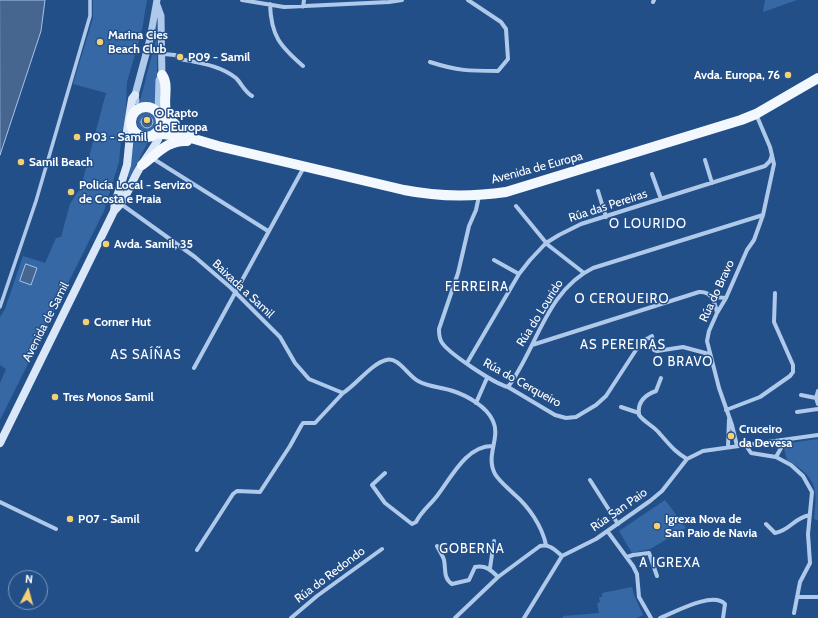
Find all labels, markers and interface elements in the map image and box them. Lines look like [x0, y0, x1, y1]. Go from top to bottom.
place label: Marina Cies Beach Club [108, 28, 168, 56]
marker: Marina Cies Beach Club [95, 37, 105, 47]
place label: P09 - Samil [188, 50, 250, 64]
marker: P09 - Samil [175, 52, 185, 62]
place label: Avda. Europa, 76 [694, 68, 780, 82]
marker: Avda. Europa, 76 [783, 70, 793, 80]
place label: O Rapto de Europa [155, 106, 208, 134]
marker: O Rapto de Europa [142, 115, 152, 125]
place label: P03 - Samil [85, 130, 147, 144]
marker: P03 - Samil [72, 132, 82, 142]
street label: Avenida de Europa [490, 149, 584, 187]
place label: Samil Beach [29, 155, 93, 169]
marker: Samil Beach [16, 157, 26, 167]
place label: Policía Local - Servizo de Costa e Praia [79, 178, 192, 206]
marker: Policía Local - Servizo de Costa e Praia [66, 187, 76, 197]
street label: Rúa das Pereiras [567, 187, 649, 225]
district label: O LOURIDO [609, 216, 687, 232]
place label: Avda. Samil, 35 [114, 237, 193, 251]
marker: Avda. Samil, 35 [101, 239, 111, 249]
street label: Baixada a Samil [209, 257, 277, 321]
street label: Rúa do Bravo [696, 258, 738, 324]
street label: Rúa do Lourido [514, 277, 566, 349]
district label: FERREIRA [445, 279, 509, 295]
street label: Avenida de Samil [20, 280, 72, 364]
district label: O CERQUEIRO [575, 291, 669, 307]
place label: Corner Hut [94, 315, 151, 329]
marker: Corner Hut [81, 317, 91, 327]
district label: AS PEREIRAS [580, 337, 666, 353]
district label: AS SAÍÑAS [110, 347, 182, 363]
district label: O BRAVO [653, 354, 713, 370]
street label: Rúa do Cerqueiro [481, 356, 563, 410]
place label: Tres Monos Samil [63, 390, 154, 404]
marker: Tres Monos Samil [50, 392, 60, 402]
place label: Cruceiro da Devesa [739, 422, 792, 450]
marker: Cruceiro da Devesa [726, 431, 736, 441]
street label: Rúa San Paio [588, 485, 650, 535]
place label: P07 - Samil [78, 512, 140, 526]
place label: Igrexa Nova de San Paio de Navia [665, 512, 757, 540]
marker: P07 - Samil [65, 514, 75, 524]
marker: Igrexa Nova de San Paio de Navia [652, 521, 662, 531]
district label: GOBERNA [439, 541, 505, 557]
street label: Rúa do Redondo [292, 544, 368, 606]
district label: A IGREXA [639, 555, 701, 571]
north arrow [8, 570, 48, 610]
text: N [25, 572, 34, 586]

